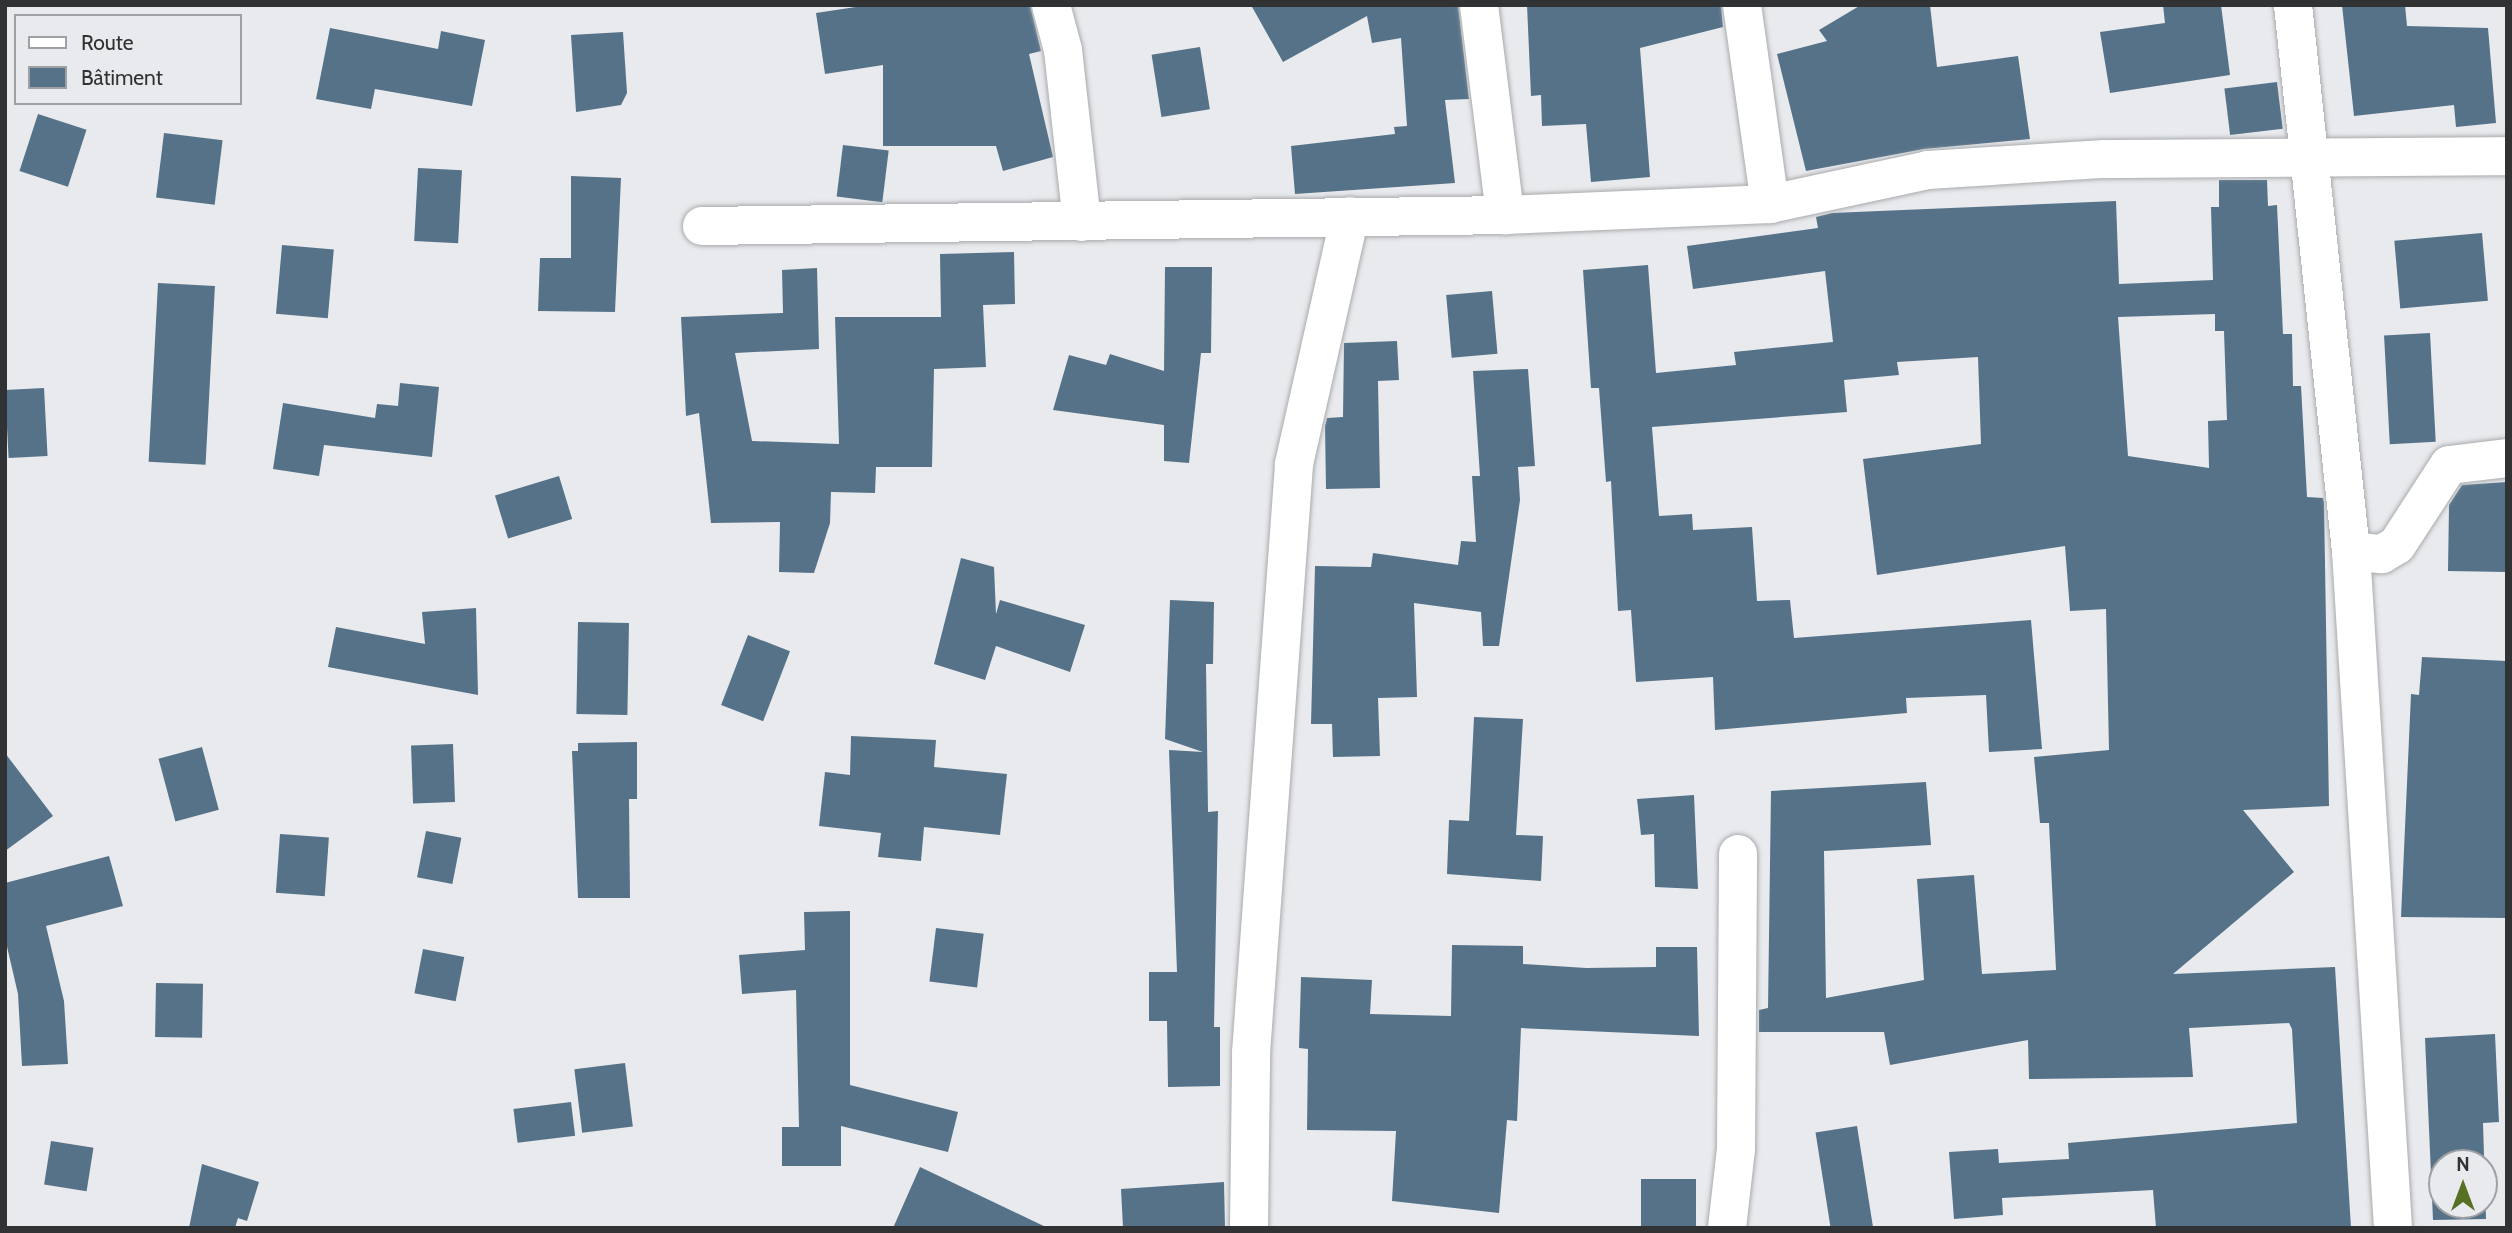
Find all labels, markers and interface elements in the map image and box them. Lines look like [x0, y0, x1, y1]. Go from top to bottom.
legend [14, 14, 242, 105]
text: Route [81, 30, 134, 55]
text: Bâtiment [81, 65, 163, 90]
north arrow [2428, 1149, 2498, 1219]
text: N [2456, 1153, 2470, 1176]

